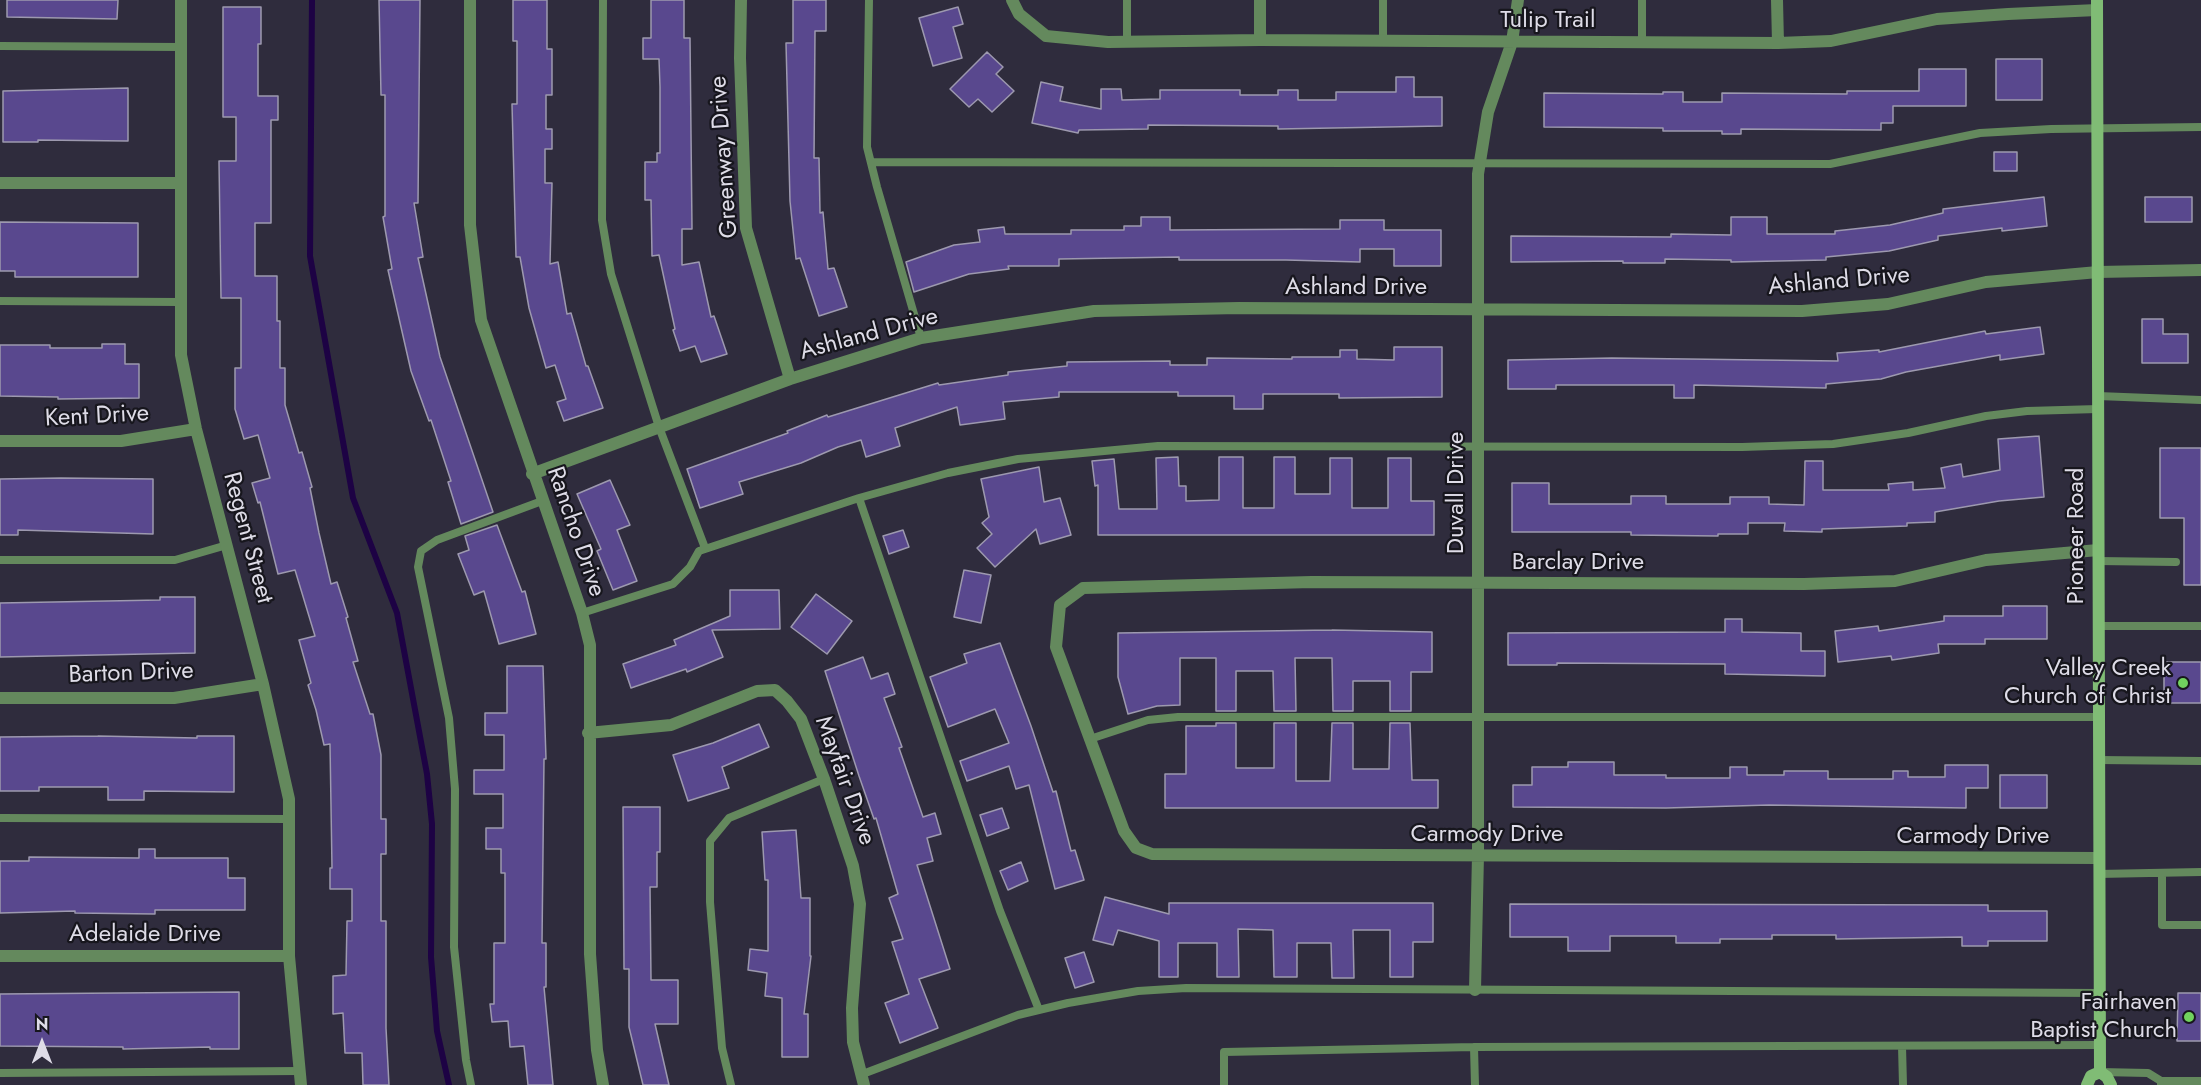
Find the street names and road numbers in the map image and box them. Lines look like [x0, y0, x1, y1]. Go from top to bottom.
street label: Tulip Trail [1500, 7, 1596, 35]
street label: Greenway Drive [705, 75, 745, 239]
street label: Ashland Drive [1767, 261, 1911, 303]
street label: Ashland Drive [1285, 274, 1427, 302]
street label: Ashland Drive [797, 303, 941, 367]
street label: Kent Drive [44, 400, 150, 434]
street label: Duvall Drive [1443, 432, 1471, 554]
street label: Rancho Drive [539, 463, 611, 601]
street label: Pioneer Road [2063, 467, 2091, 605]
street label: Regent Street [216, 469, 278, 607]
street label: Barclay Drive [1512, 549, 1644, 577]
street label: Barton Drive [68, 657, 194, 691]
street label: Mayfair Drive [807, 713, 881, 849]
street label: Carmody Drive [1411, 821, 1563, 849]
street label: Carmody Drive [1897, 823, 2049, 851]
street label: Adelaide Drive [69, 921, 221, 949]

